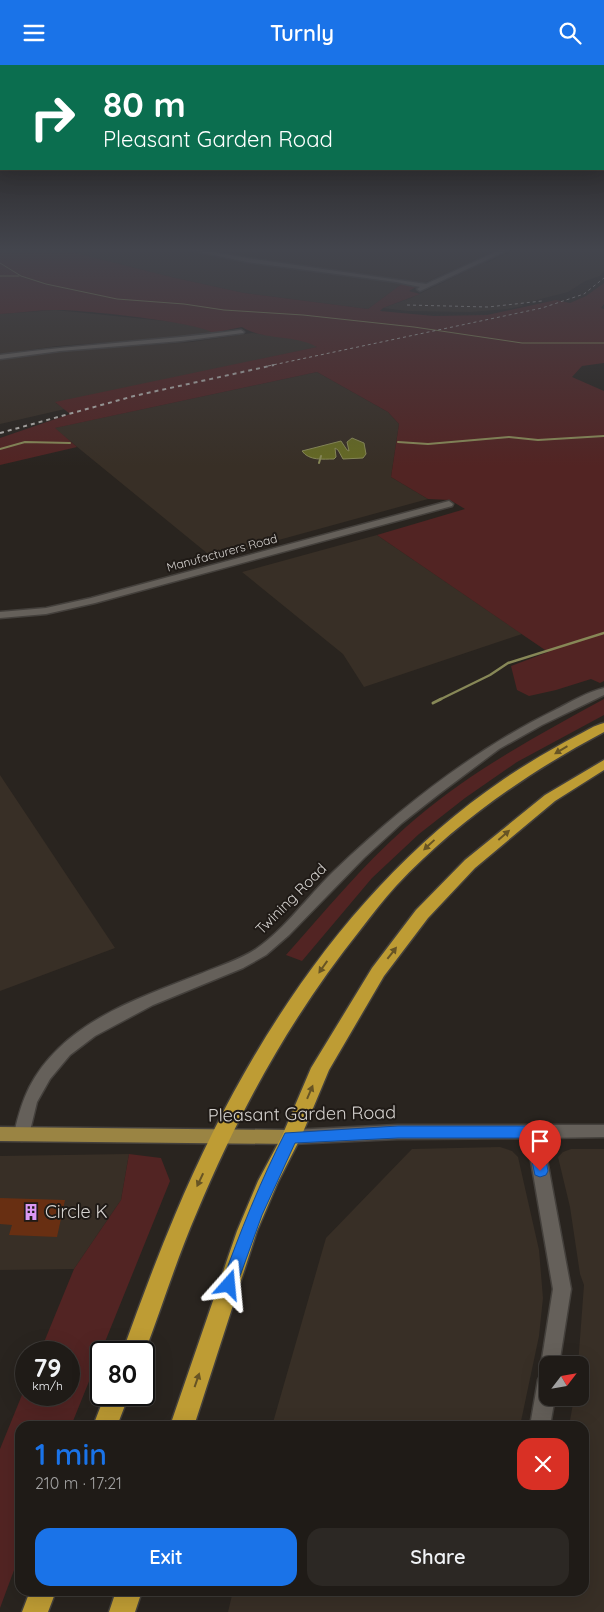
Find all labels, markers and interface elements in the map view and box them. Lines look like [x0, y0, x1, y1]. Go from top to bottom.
icon: menu [20, 19, 48, 47]
text: Turnly [270, 19, 334, 47]
icon: search [556, 19, 584, 47]
text: 80 m [103, 82, 186, 126]
icon: right [20, 85, 85, 150]
text: Pleasant Garden Road [103, 125, 333, 153]
street label: Manufacturers Road [165, 531, 279, 575]
one-way arrow [554, 745, 567, 754]
one-way arrow [498, 830, 510, 841]
one-way arrow [424, 839, 436, 851]
street label: Twining Road [251, 859, 330, 938]
one-way arrow [387, 946, 398, 959]
one-way arrow [318, 960, 328, 974]
one-way arrow [306, 1085, 314, 1099]
street label: Pleasant Garden Road [208, 1100, 396, 1127]
pin [519, 1120, 561, 1171]
icon: arrive [526, 1127, 554, 1155]
one-way arrow [196, 1173, 204, 1187]
place label: Circle K [45, 1200, 108, 1223]
building icon: Circle K [21, 1202, 41, 1222]
position arrow [202, 1258, 254, 1310]
speed limit sign: 80 [90, 1341, 155, 1406]
text: 79 [34, 1352, 61, 1383]
north arrow [539, 1356, 589, 1406]
map controls [539, 1356, 589, 1406]
one-way arrow [193, 1372, 201, 1387]
text: km/h [32, 1378, 63, 1393]
text: 1 min [35, 1435, 107, 1473]
button: close [517, 1438, 569, 1490]
text: 210 m · 17:21 [35, 1473, 122, 1493]
button: Exit [35, 1528, 297, 1586]
button: Share [307, 1528, 569, 1586]

